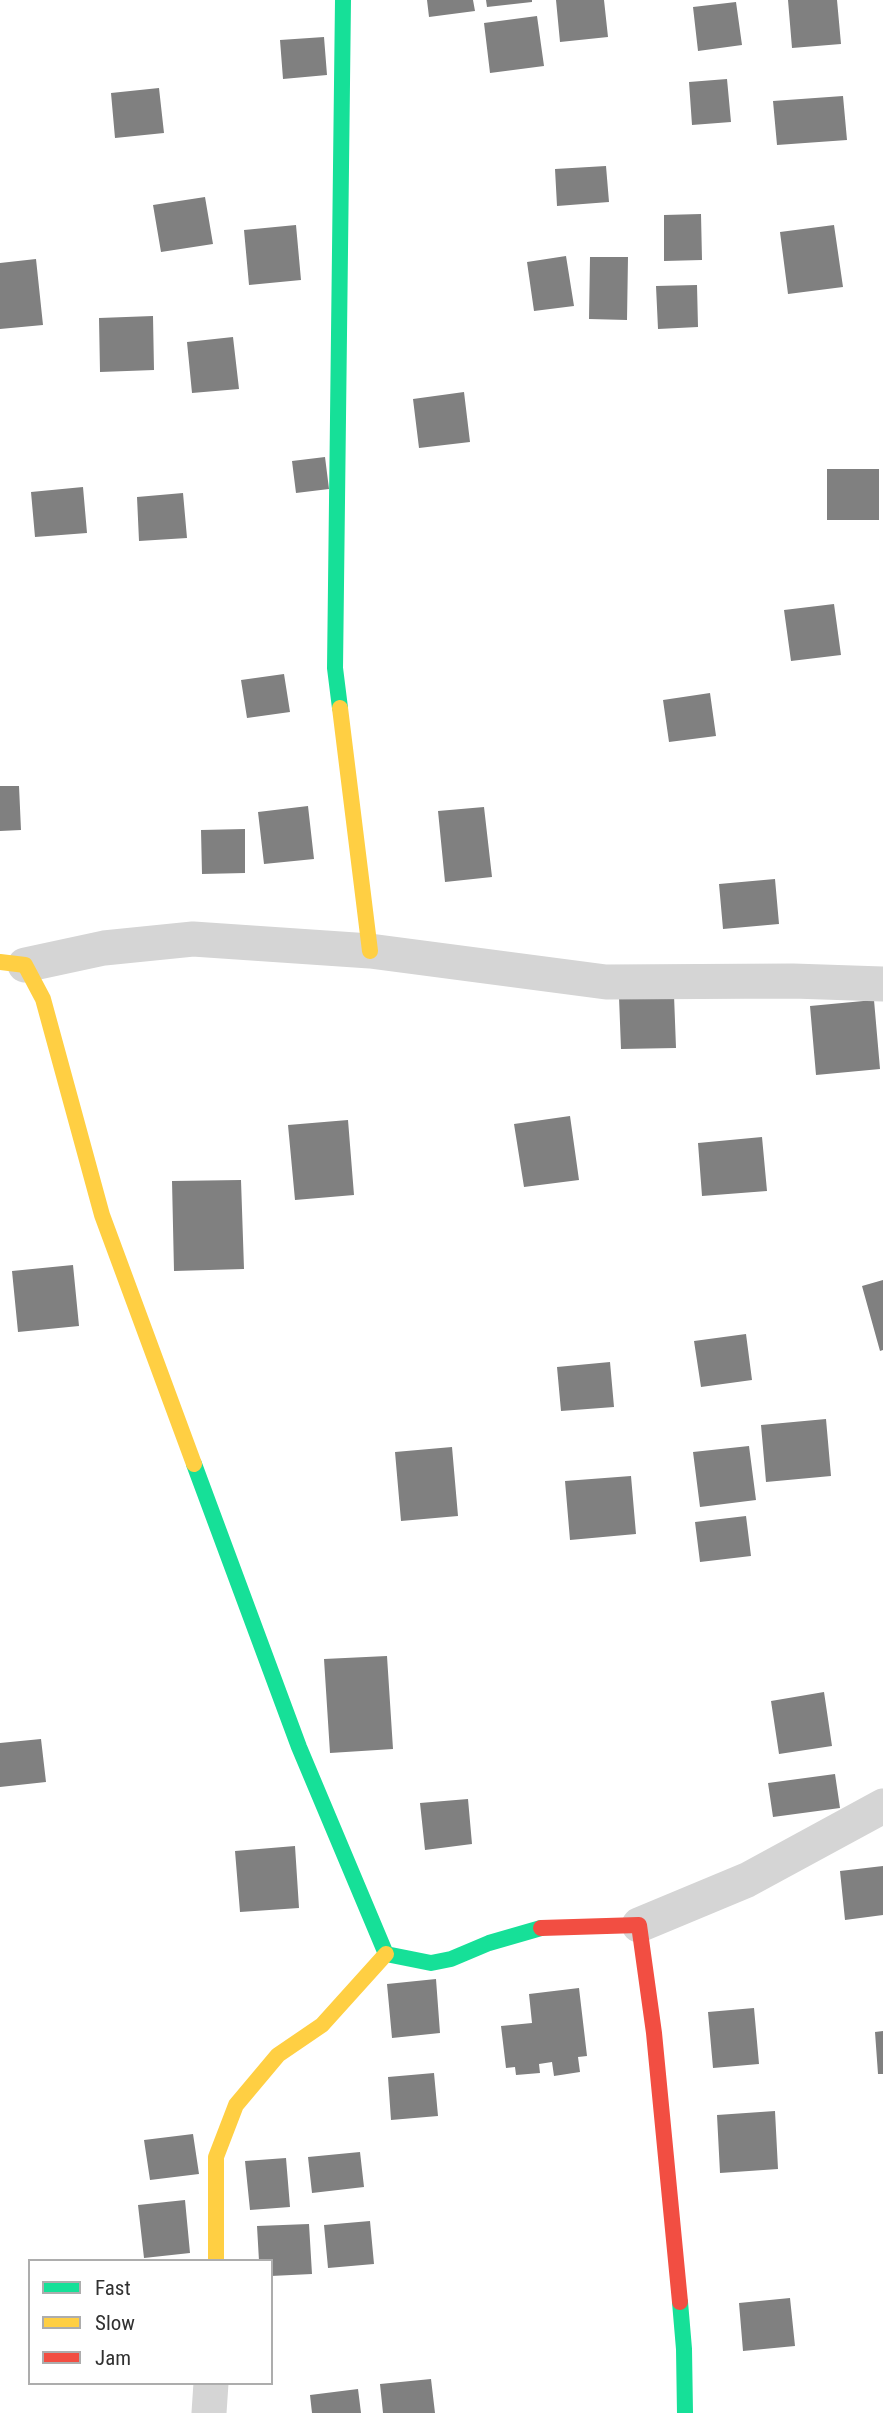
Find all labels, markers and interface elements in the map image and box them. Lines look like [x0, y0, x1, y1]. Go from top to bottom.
legend [28, 2259, 273, 2385]
text: Fast [95, 2276, 131, 2300]
text: Slow [95, 2311, 135, 2335]
text: Jam [95, 2346, 131, 2370]

